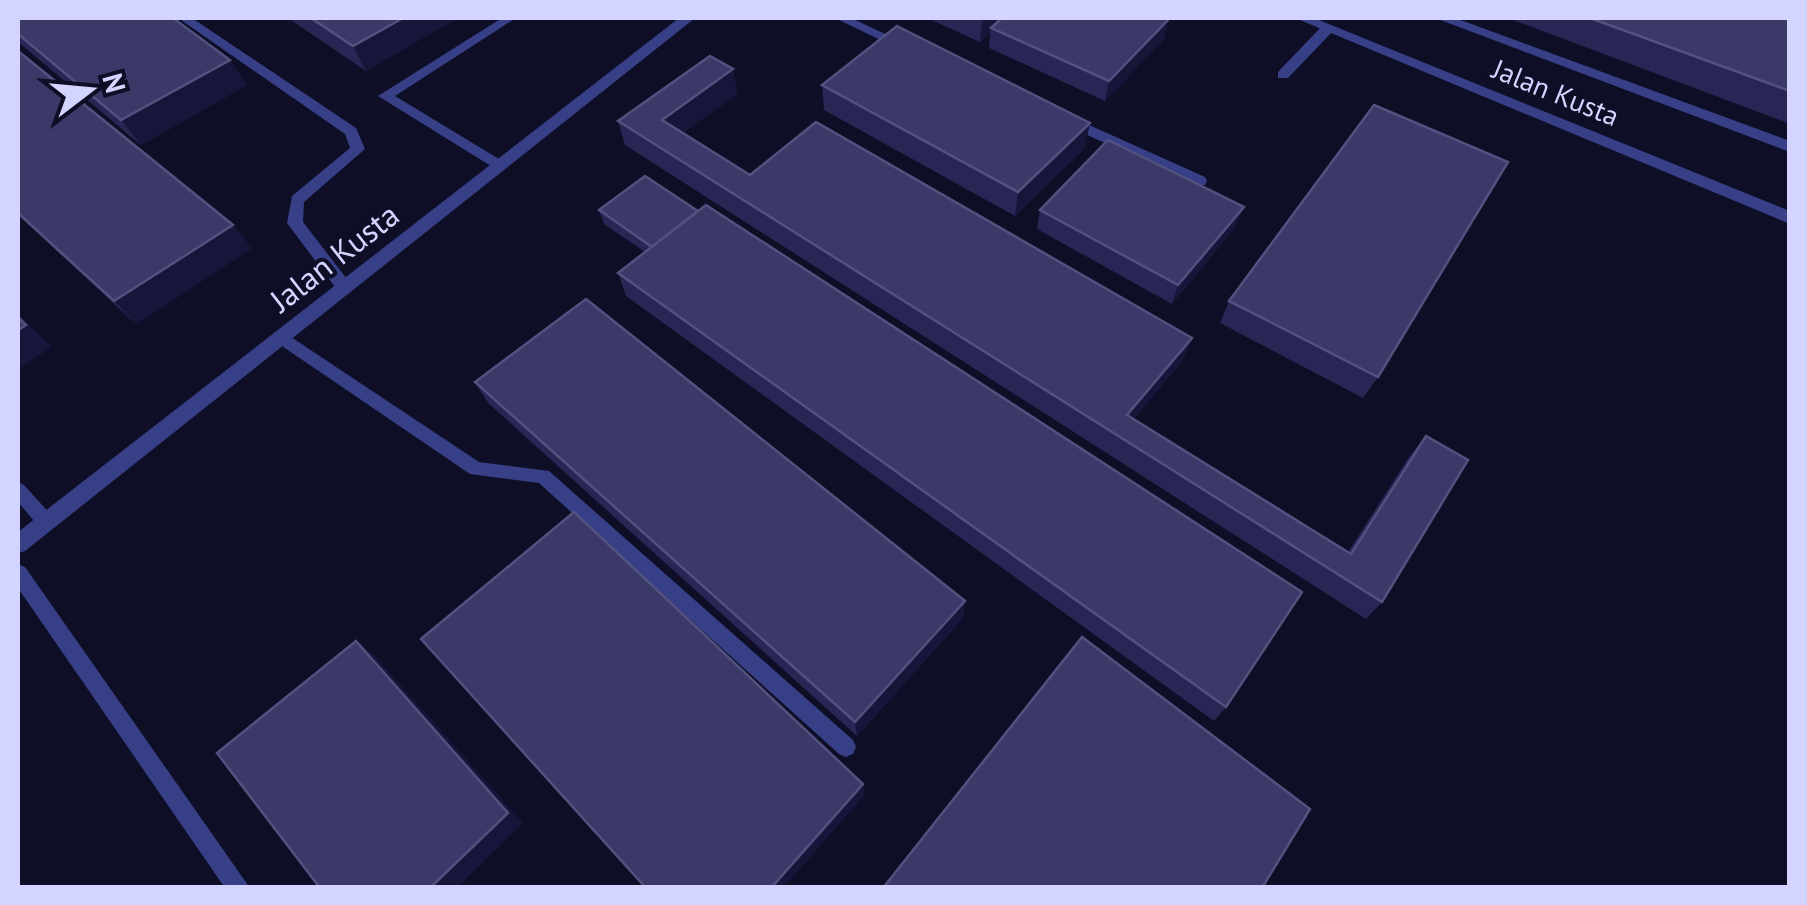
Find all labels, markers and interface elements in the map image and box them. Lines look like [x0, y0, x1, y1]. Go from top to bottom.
north arrow [40, 40, 140, 140]
street label: Jalan Kusta [1486, 49, 1625, 134]
text: N [94, 69, 135, 97]
street label: Jalan Kusta [259, 194, 407, 322]

